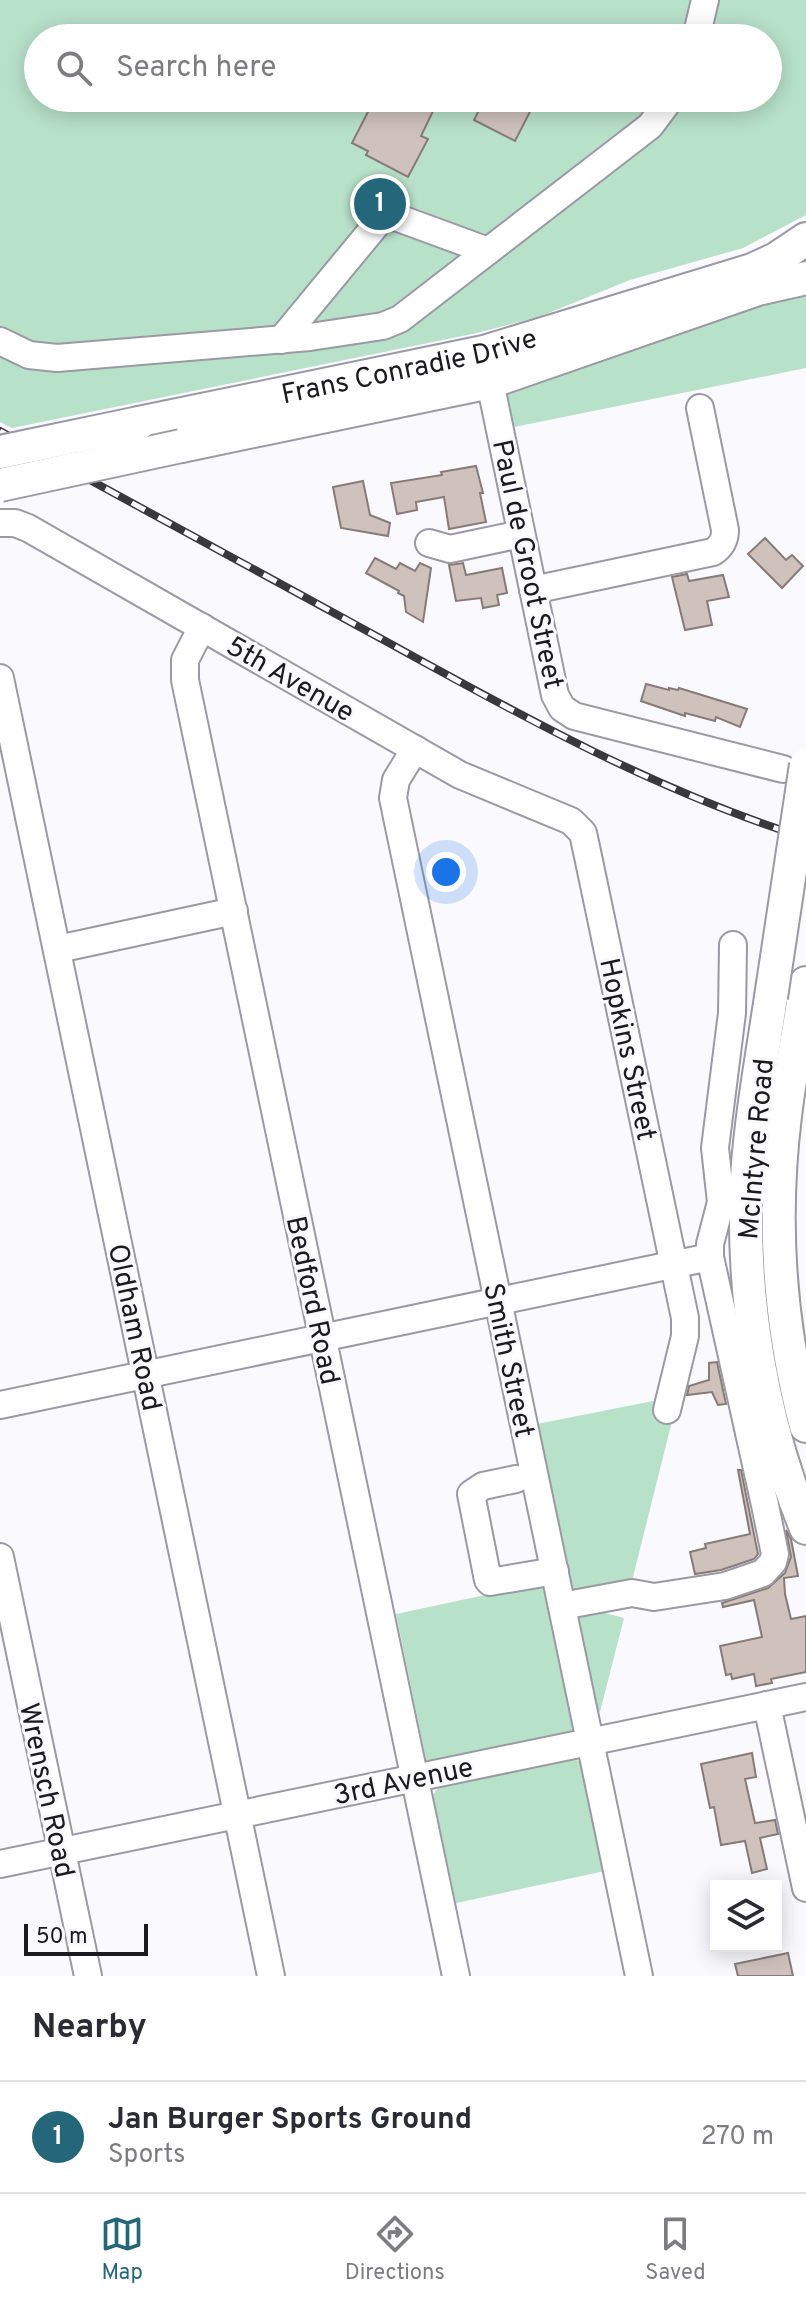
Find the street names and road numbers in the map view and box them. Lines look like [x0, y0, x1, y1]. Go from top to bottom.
street label: Frans Conradie Drive [279, 322, 542, 414]
street label: Paul de Groot Street [482, 437, 570, 693]
street label: 5th Avenue [219, 629, 360, 732]
street label: Hopkins Street [589, 955, 663, 1144]
street label: McIntyre Road [732, 1057, 784, 1241]
street label: Bedford Road [276, 1213, 346, 1388]
street label: Oldham Road [98, 1241, 168, 1414]
street label: Smith Street [473, 1280, 541, 1441]
street label: Wrensch Road [9, 1700, 81, 1881]
street label: 3rd Avenue [330, 1751, 477, 1815]

